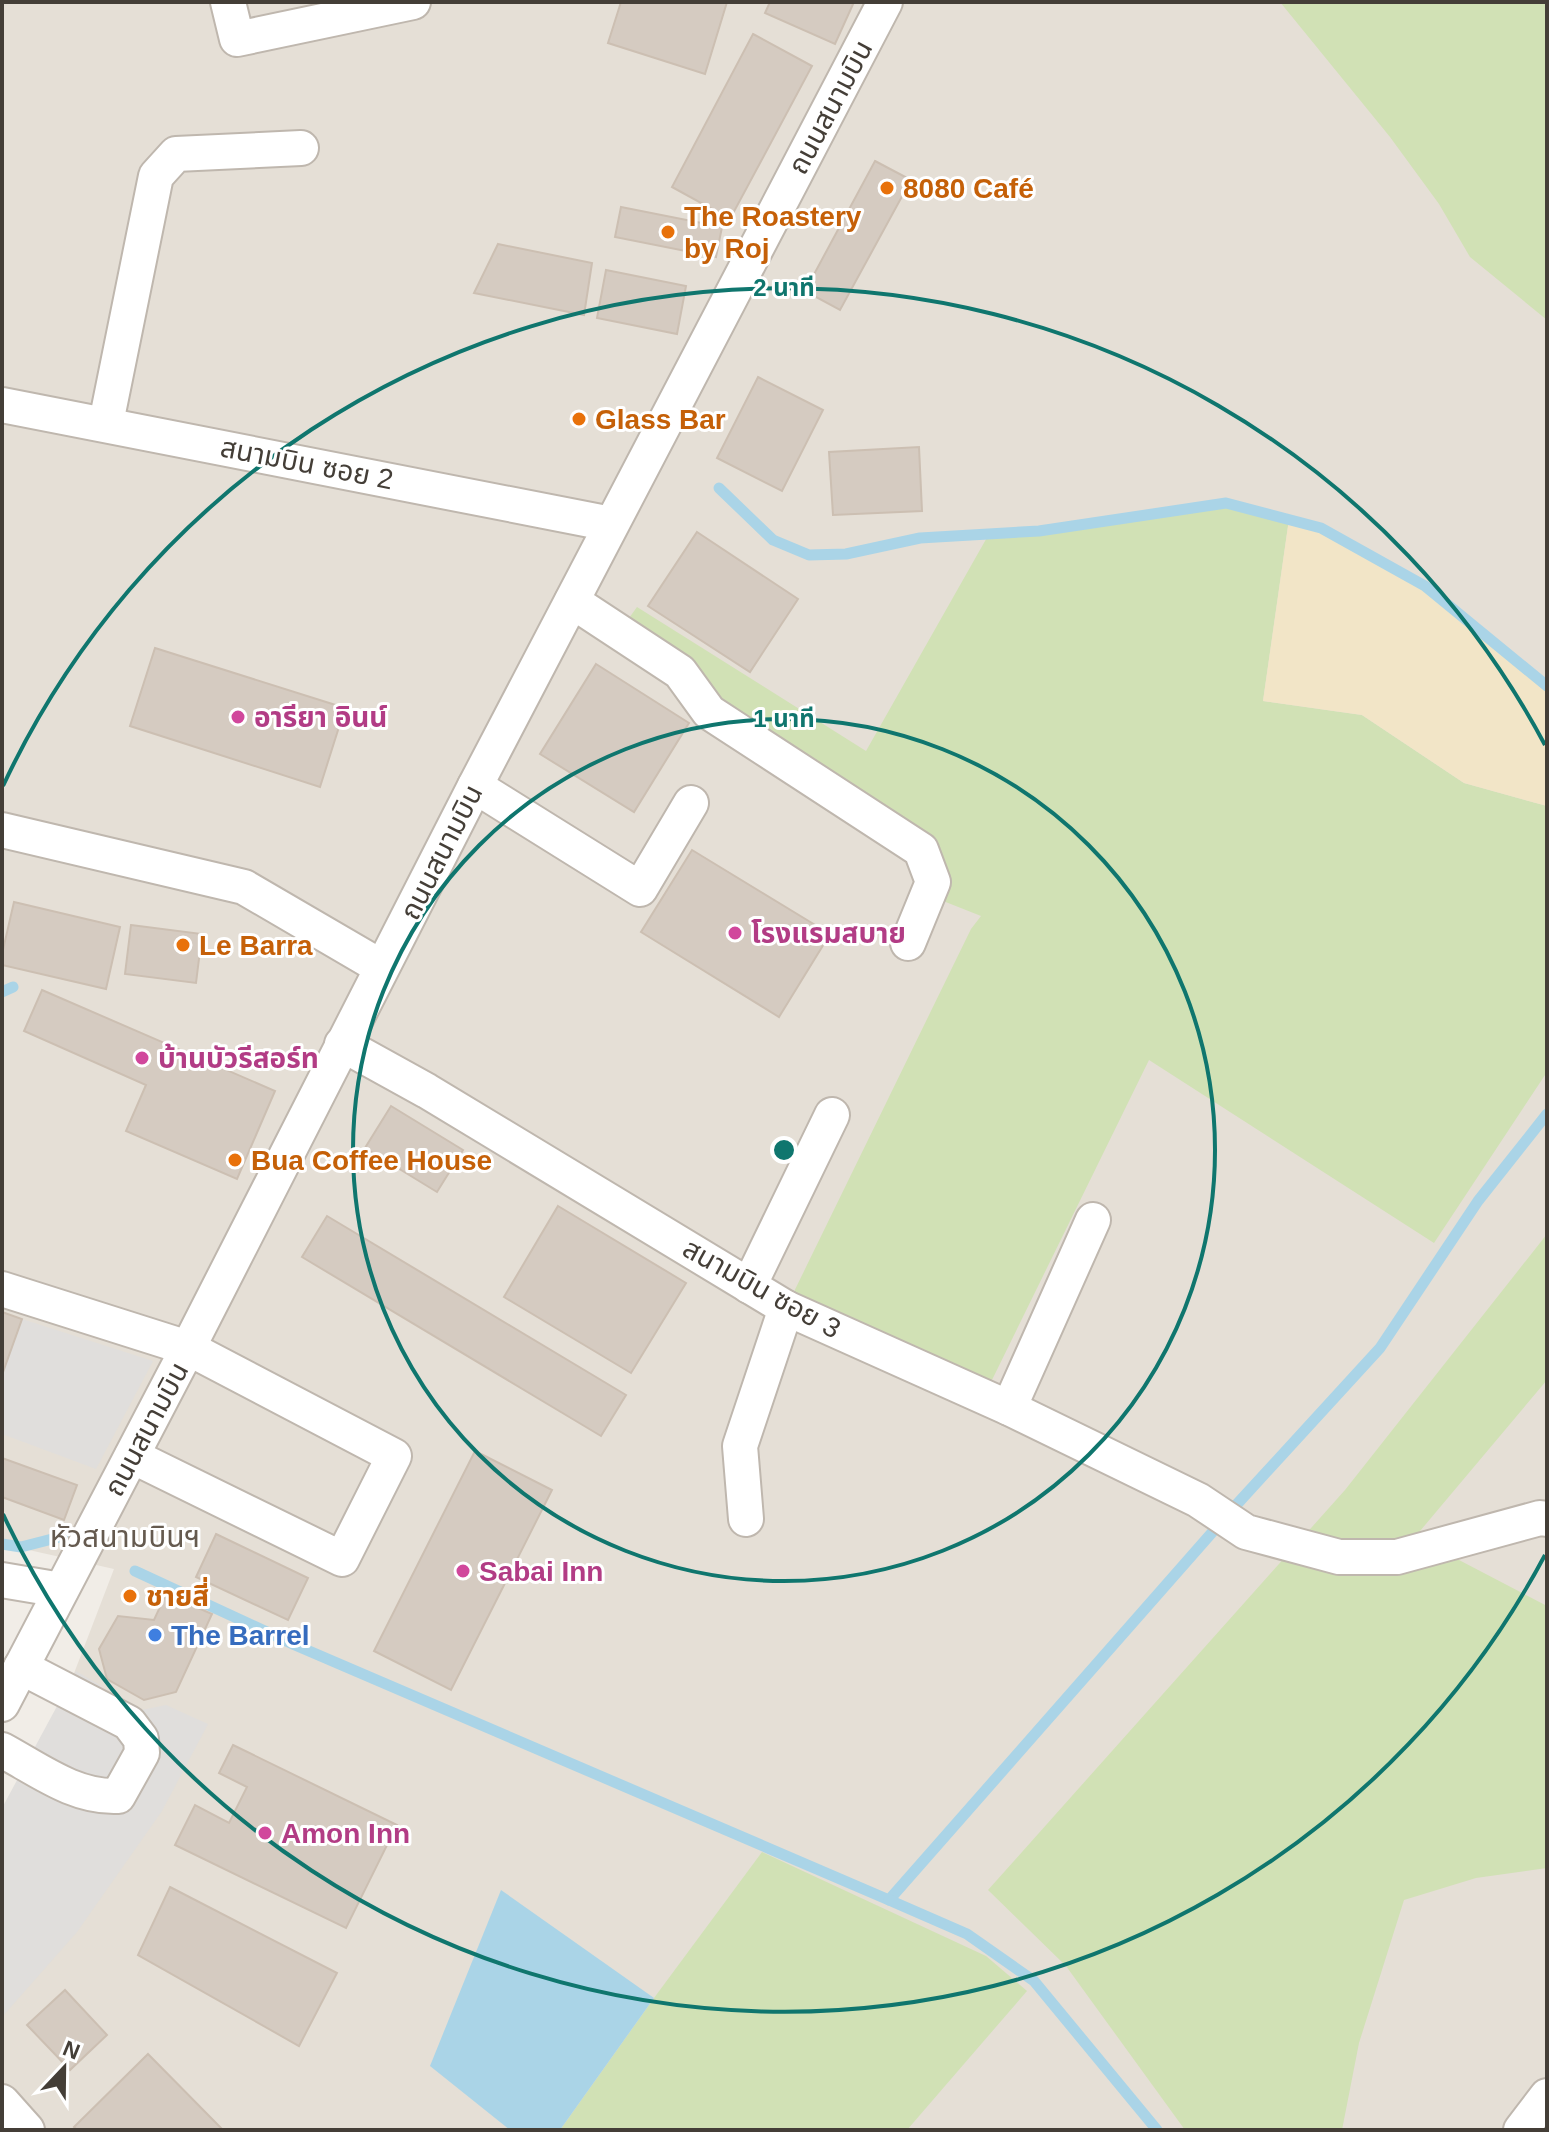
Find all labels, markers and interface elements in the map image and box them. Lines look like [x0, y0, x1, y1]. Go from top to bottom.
street label: ถนนสนามบิน [782, 35, 879, 179]
place label: 8080 Café [903, 173, 1034, 204]
marker: 8080 Café [878, 179, 896, 197]
place label: The Roastery by Roj [684, 201, 862, 264]
marker: The Roastery by Roj [659, 223, 677, 241]
text: 2 นาที [753, 274, 815, 301]
place label: Glass Bar [595, 404, 726, 435]
marker: Glass Bar [570, 410, 588, 428]
street label: สนามบิน ซอย 2 [218, 432, 396, 495]
place label: อารียา อินน์ [254, 702, 387, 733]
text: 1 นาที [753, 705, 815, 732]
marker: อารียา อินน์ [229, 708, 247, 726]
street label: ถนนสนามบิน [394, 780, 489, 925]
place label: โรงแรมสบาย [751, 918, 906, 949]
marker: โรงแรมสบาย [726, 924, 744, 942]
place label: Le Barra [199, 930, 313, 961]
marker: Le Barra [174, 936, 192, 954]
place label: บ้านบัวรีสอร์ท [158, 1043, 319, 1074]
marker: บ้านบัวรีสอร์ท [133, 1049, 151, 1067]
centre of rings [770, 1136, 798, 1164]
place label: Bua Coffee House [251, 1145, 492, 1176]
marker: Bua Coffee House [226, 1151, 244, 1169]
street label: สนามบิน ซอย 3 [678, 1232, 846, 1344]
street label: ถนนสนามบิน [98, 1357, 195, 1501]
district label: หัวสนามบินฯ [50, 1520, 200, 1553]
place label: Sabai Inn [479, 1556, 603, 1587]
marker: Sabai Inn [454, 1562, 472, 1580]
place label: ชายสี่ [146, 1576, 209, 1612]
marker: ชายสี่ [121, 1587, 139, 1605]
place label: The Barrel [171, 1620, 310, 1651]
marker: The Barrel [146, 1626, 164, 1644]
place label: Amon Inn [281, 1818, 410, 1849]
marker: Amon Inn [256, 1824, 274, 1842]
north arrow [24, 2028, 104, 2108]
text: N [59, 2035, 83, 2064]

